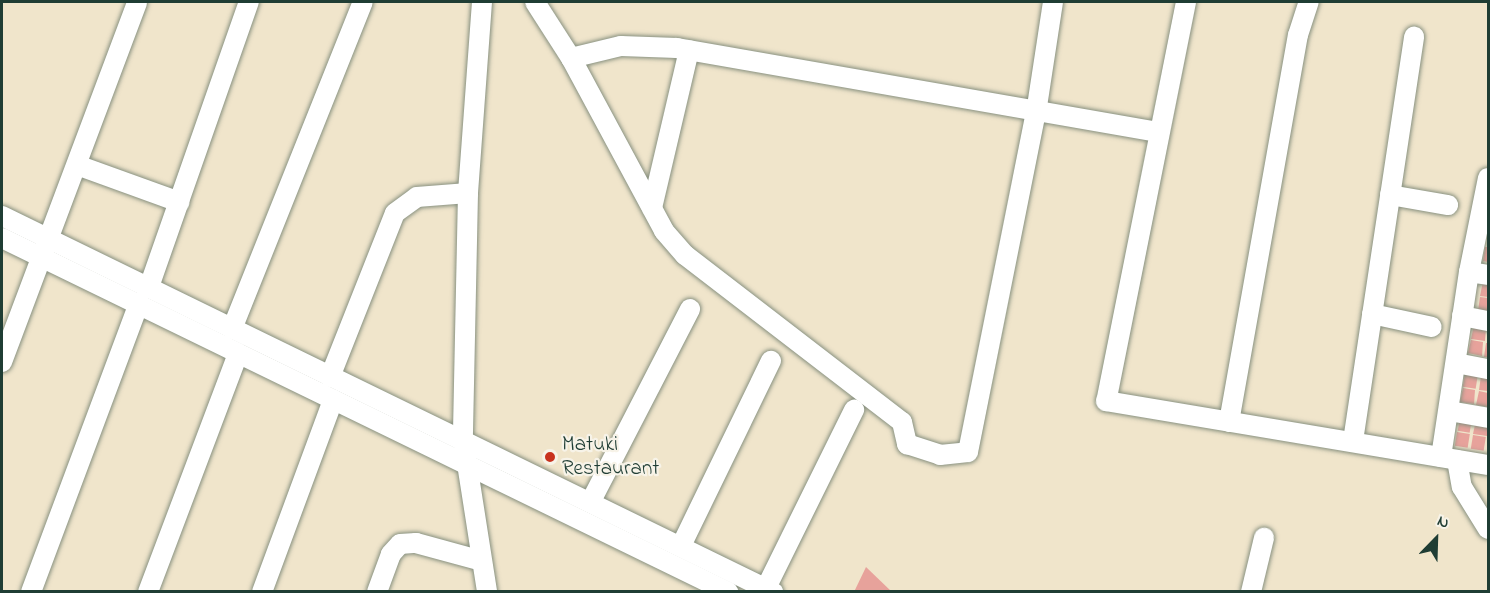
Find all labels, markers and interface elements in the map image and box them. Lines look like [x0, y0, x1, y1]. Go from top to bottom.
place label: Matuki Restaurant [562, 432, 659, 482]
marker: Matuki Restaurant [543, 450, 557, 464]
north arrow [1406, 509, 1466, 569]
text: N [1433, 509, 1453, 536]

